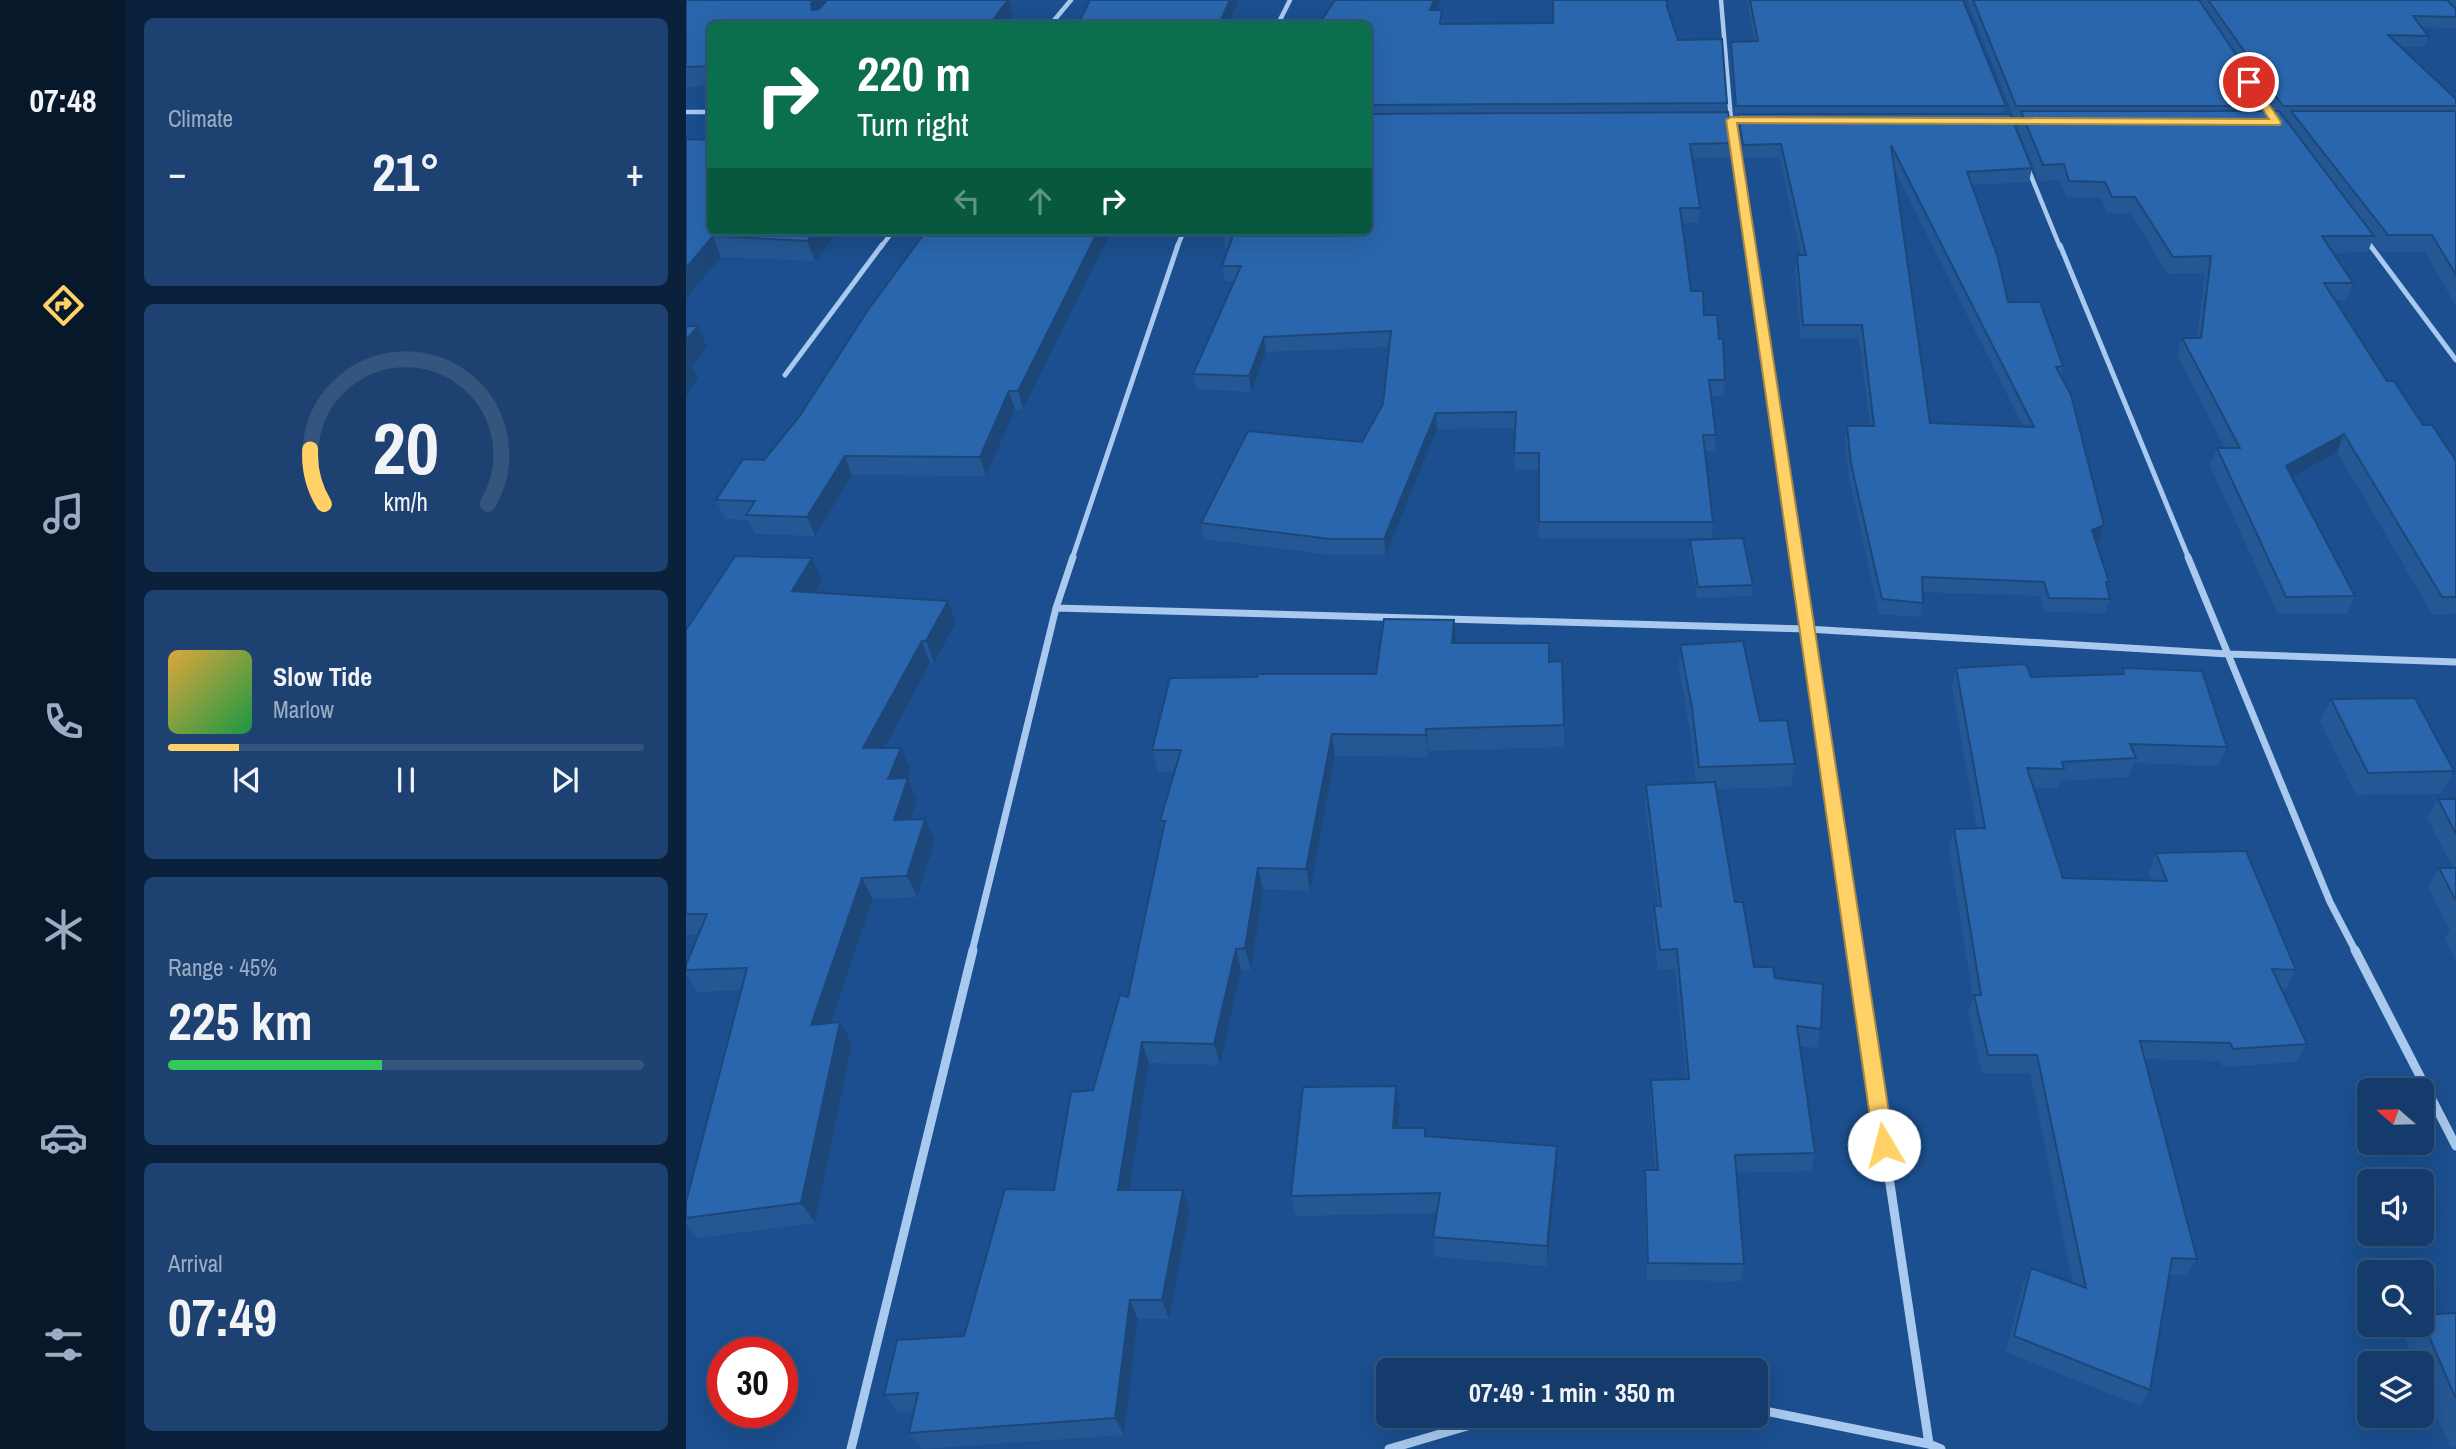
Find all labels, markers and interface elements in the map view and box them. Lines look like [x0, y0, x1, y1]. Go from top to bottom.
text: 220 m [857, 40, 971, 106]
icon: right [742, 49, 833, 140]
pin [2219, 52, 2279, 112]
icon: arrive [2230, 63, 2268, 101]
text: 07:48 [29, 79, 97, 122]
text: Climate [168, 103, 233, 134]
text: Turn right [857, 103, 969, 146]
text: 21° [372, 137, 440, 207]
text: − [168, 147, 186, 198]
text: + [626, 147, 644, 198]
icon: left [948, 182, 986, 220]
icon: ahead [1021, 182, 1059, 220]
icon: right [1094, 182, 1132, 220]
icon: directions [39, 281, 88, 330]
text: 20 [373, 400, 439, 498]
text: km/h [384, 485, 428, 519]
icon: music [39, 489, 88, 538]
text: Slow Tide [273, 659, 372, 694]
text: Marlow [273, 694, 334, 725]
icon: phone [39, 697, 88, 746]
icon: previous [228, 761, 266, 799]
icon: pause [387, 761, 425, 799]
icon: next [546, 761, 584, 799]
icon: climate [39, 905, 88, 954]
text: Range · 45% [168, 952, 277, 983]
text: 225 km [168, 986, 313, 1056]
north arrow [2357, 1078, 2434, 1155]
map controls [2357, 1078, 2434, 1428]
position arrow [1847, 1108, 1921, 1182]
icon: car [39, 1113, 88, 1162]
button: sound [2357, 1169, 2434, 1246]
text: Arrival [168, 1248, 223, 1279]
button: search [2357, 1260, 2434, 1337]
text: 07:49 [168, 1282, 277, 1352]
icon: filters [39, 1320, 88, 1369]
speed limit sign: 30 [707, 1337, 798, 1428]
button: layers [2357, 1351, 2434, 1428]
text: 07:49 · 1 min · 350 m [1469, 1375, 1675, 1410]

